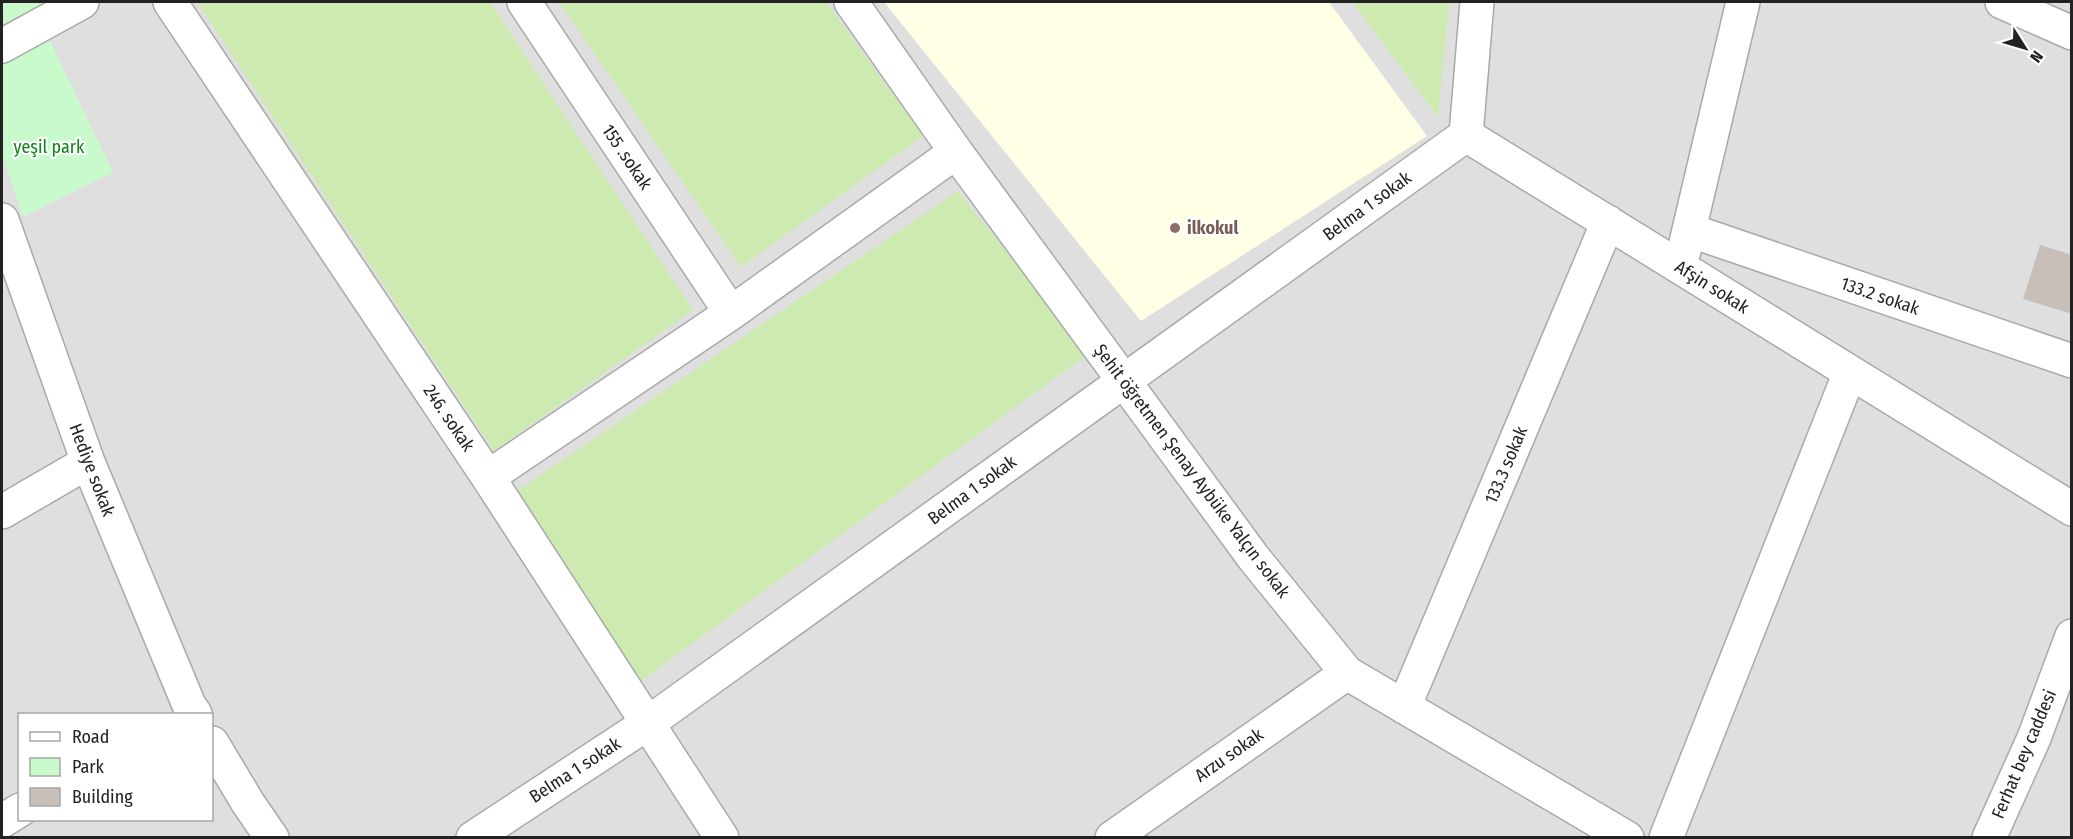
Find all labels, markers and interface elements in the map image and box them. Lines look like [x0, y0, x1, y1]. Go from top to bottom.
north arrow [1995, 18, 2055, 78]
text: N [2026, 47, 2047, 66]
street label: 155 .sokak [597, 120, 657, 194]
park label: yeşil park [14, 136, 85, 158]
street label: Belma 1 sokak [1318, 166, 1416, 246]
place label: ilkokul [1187, 217, 1238, 239]
marker: ilkokul [1168, 221, 1182, 235]
street label: Afşin sokak [1671, 256, 1754, 319]
street label: 133.2 sokak [1838, 272, 1923, 320]
street label: Şehit öğretmen Şenay Aybüke Yalçın sokak [1089, 340, 1295, 603]
street label: 246. sokak [419, 380, 480, 456]
street label: Hediye sokak [64, 421, 120, 520]
street label: 133.3 sokak [1480, 422, 1532, 507]
street label: Belma 1 sokak [923, 450, 1021, 530]
street label: Ferhat bey caddesi [1987, 686, 2061, 822]
legend [18, 713, 213, 821]
street label: Arzu sokak [1190, 723, 1268, 787]
text: Road [72, 726, 109, 748]
street label: Belma 1 sokak [525, 732, 625, 808]
text: Park [72, 756, 105, 778]
text: Building [72, 786, 133, 808]

